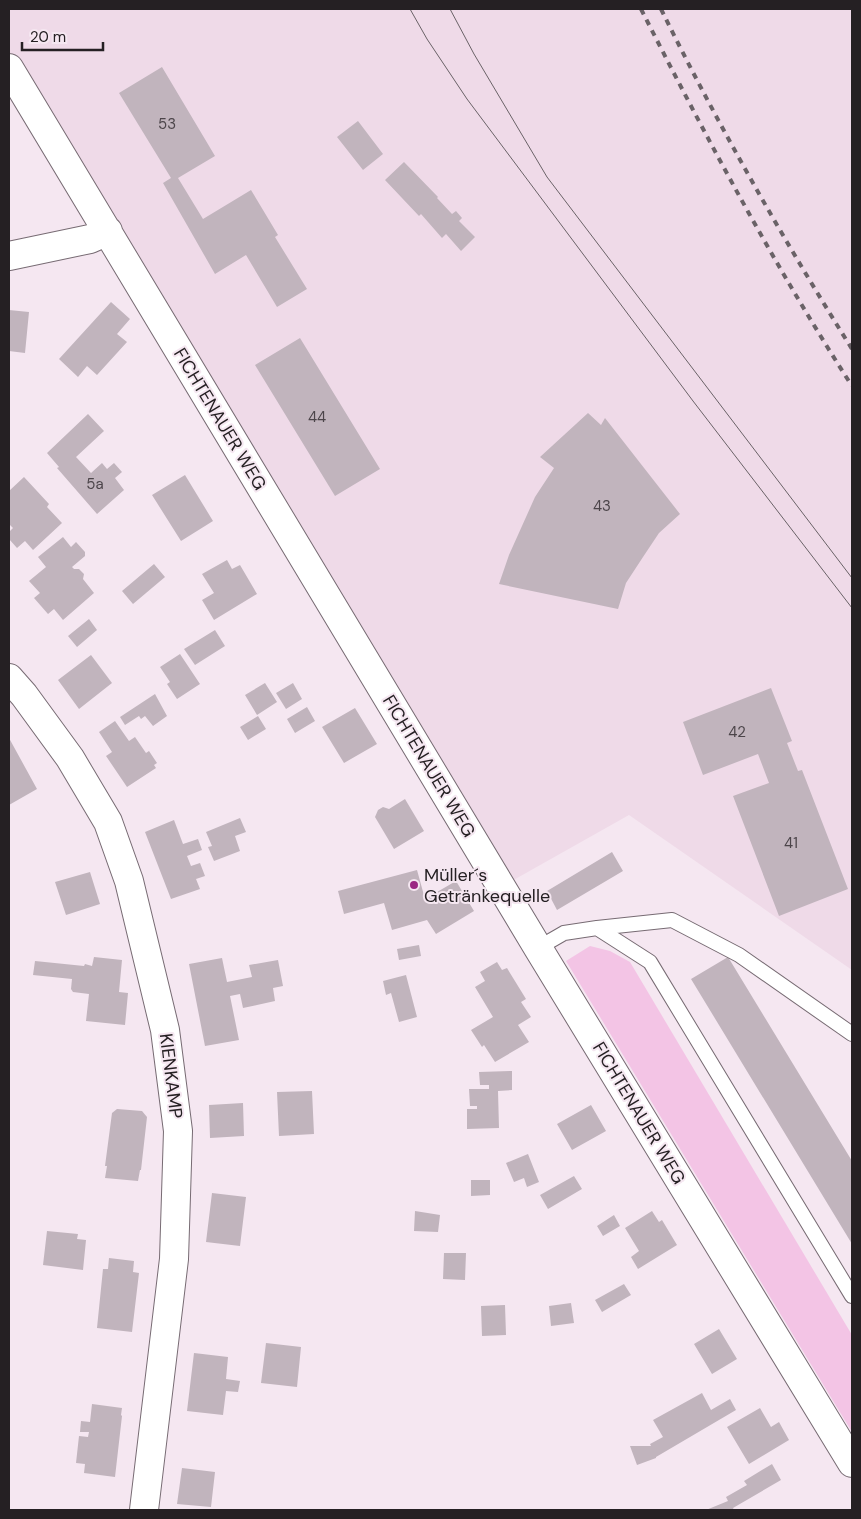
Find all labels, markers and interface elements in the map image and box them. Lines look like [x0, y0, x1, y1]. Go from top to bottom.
scale bar [22, 20, 104, 52]
text: 20 m [30, 27, 66, 47]
house number: 53 [158, 114, 176, 134]
street label: FICHTENAUER WEG [168, 343, 272, 495]
house number: 44 [308, 407, 326, 427]
house number: 5a [86, 474, 104, 494]
house number: 43 [593, 496, 611, 516]
street label: FICHTENAUER WEG [377, 690, 481, 842]
house number: 42 [728, 722, 746, 742]
house number: 41 [784, 833, 798, 853]
place label: Müller´s Getränkequelle [424, 863, 550, 908]
marker: Müller´s Getränkequelle [408, 879, 420, 891]
street label: KIENKAMP [154, 1032, 188, 1120]
street label: FICHTENAUER WEG [587, 1037, 691, 1189]

